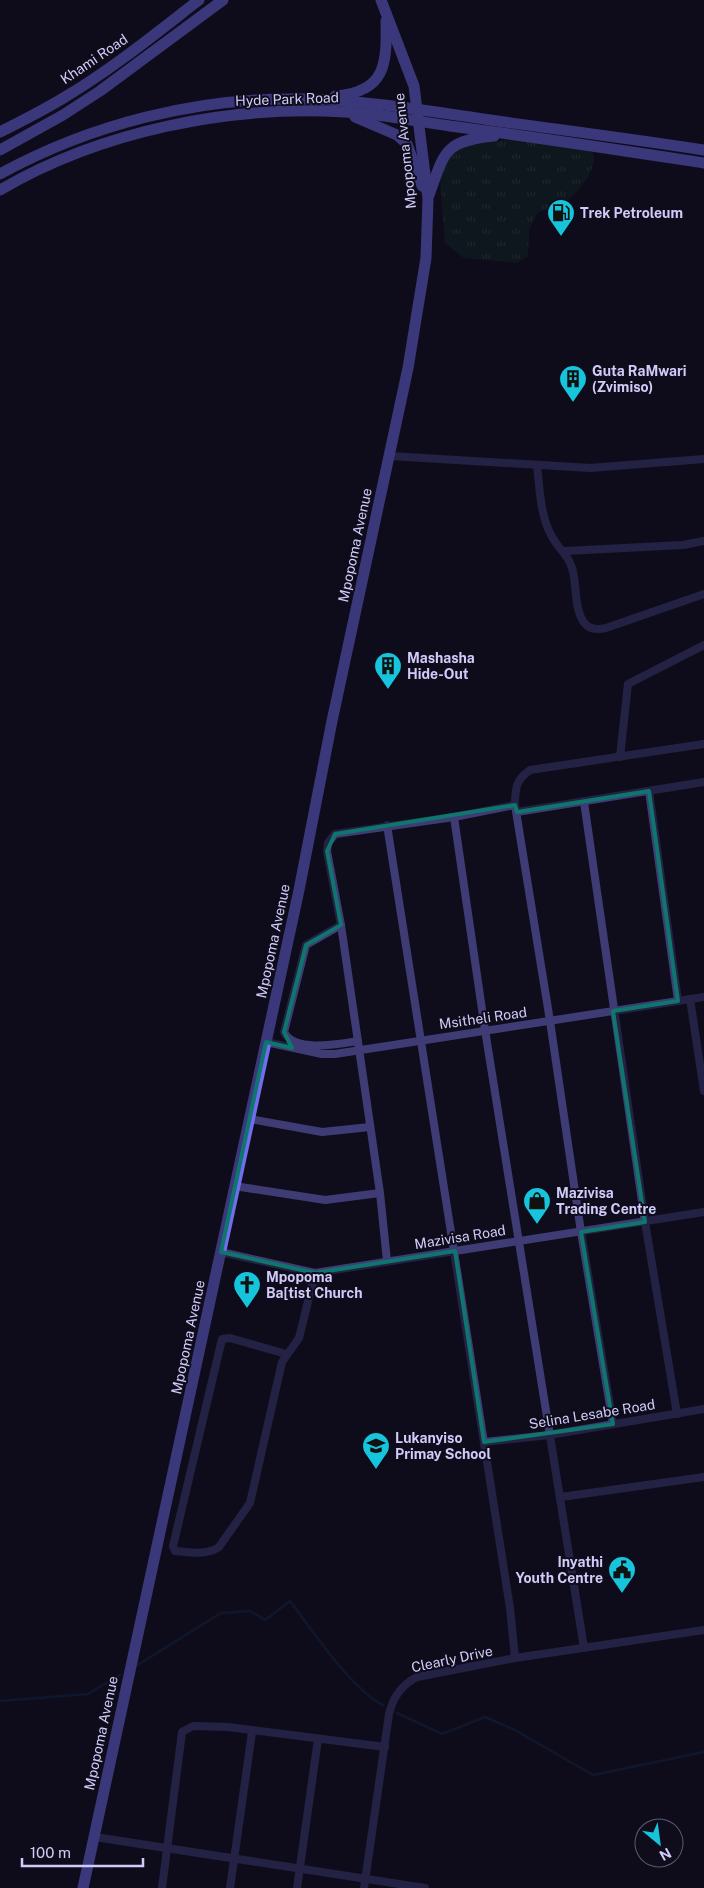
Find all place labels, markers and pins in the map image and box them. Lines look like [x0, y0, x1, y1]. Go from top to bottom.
fuel station icon: Trek Petroleum [546, 198, 576, 237]
place label: Trek Petroleum [580, 205, 683, 221]
place label: Guta RaMwari (Zvimiso) [592, 363, 686, 395]
building icon: Guta RaMwari (Zvimiso) [558, 364, 588, 403]
place label: Mashasha Hide-Out [407, 650, 475, 682]
building icon: Mashasha Hide-Out [373, 651, 403, 690]
place label: Mazivisa Trading Centre [556, 1185, 656, 1217]
shop icon: Mazivisa Trading Centre [522, 1186, 552, 1225]
place label: Mpopoma Ba[tist Church [266, 1269, 363, 1301]
church icon: Mpopoma Ba[tist Church [232, 1270, 262, 1309]
place label: Lukanyiso Primay School [395, 1430, 491, 1462]
school or university icon: Lukanyiso Primay School [361, 1431, 391, 1470]
place label: Inyathi Youth Centre [516, 1554, 603, 1586]
public building icon: Inyathi Youth Centre [607, 1555, 637, 1594]

